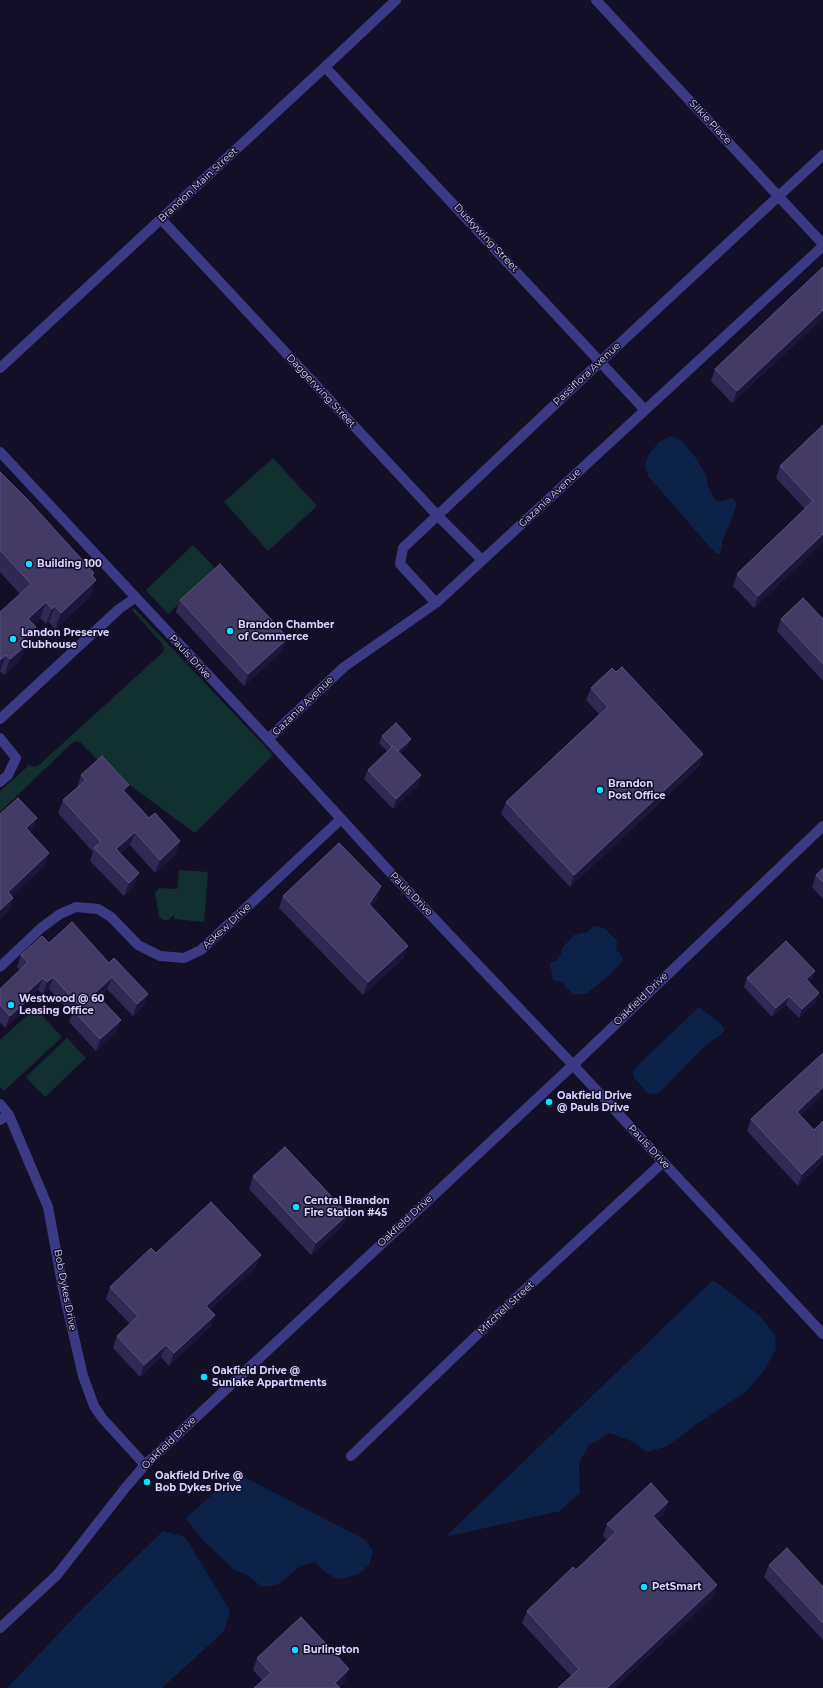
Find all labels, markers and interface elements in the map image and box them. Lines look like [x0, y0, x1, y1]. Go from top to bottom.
street label: Silkie Place [686, 97, 734, 147]
street label: Brandon Main Street [156, 145, 240, 225]
street label: Duskywing Street [451, 201, 521, 275]
street label: Passiflora Avenue [551, 340, 623, 408]
street label: Daggerwing Street [284, 352, 358, 430]
street label: Gazania Avenue [517, 466, 583, 530]
place label: Building 100 [37, 558, 102, 570]
marker: Building 100 [24, 559, 34, 569]
place label: Brandon Chamber of Commerce [238, 619, 334, 642]
marker: Brandon Chamber of Commerce [225, 626, 235, 636]
place label: Landon Preserve Clubhouse [21, 627, 109, 650]
street label: Pauls Drive [167, 632, 213, 682]
marker: Landon Preserve Clubhouse [8, 634, 18, 644]
street label: Gazania Avenue [270, 674, 336, 738]
place label: Brandon Post Office [608, 778, 666, 802]
marker: Brandon Post Office [595, 785, 605, 795]
street label: Pauls Drive [387, 870, 435, 918]
street label: Askew Drive [200, 901, 254, 951]
street label: Oakfield Drive [611, 970, 671, 1028]
place label: Westwood @ 60 Leasing Office [19, 993, 104, 1016]
marker: Westwood @ 60 Leasing Office [6, 1000, 16, 1010]
place label: Oakfield Drive @ Pauls Drive [557, 1090, 632, 1114]
marker: Oakfield Drive @ Pauls Drive [544, 1097, 554, 1107]
street label: Pauls Drive [626, 1122, 672, 1172]
street label: Oakfield Drive [375, 1193, 435, 1249]
place label: Central Brandon Fire Station #45 [304, 1195, 390, 1218]
marker: Central Brandon Fire Station #45 [291, 1202, 301, 1212]
street label: Bob Dykes Drive [51, 1248, 79, 1332]
street label: Mitchell Street [475, 1279, 537, 1337]
place label: Oakfield Drive @ Sunlake Appartments [212, 1365, 327, 1388]
marker: Oakfield Drive @ Sunlake Appartments [199, 1372, 209, 1382]
street label: Oakfield Drive [139, 1414, 199, 1472]
place label: Oakfield Drive @ Bob Dykes Drive [155, 1470, 243, 1494]
marker: Oakfield Drive @ Bob Dykes Drive [142, 1477, 152, 1487]
place label: PetSmart [652, 1581, 702, 1593]
marker: PetSmart [639, 1582, 649, 1592]
place label: Burlington [303, 1644, 359, 1656]
marker: Burlington [290, 1645, 300, 1655]

